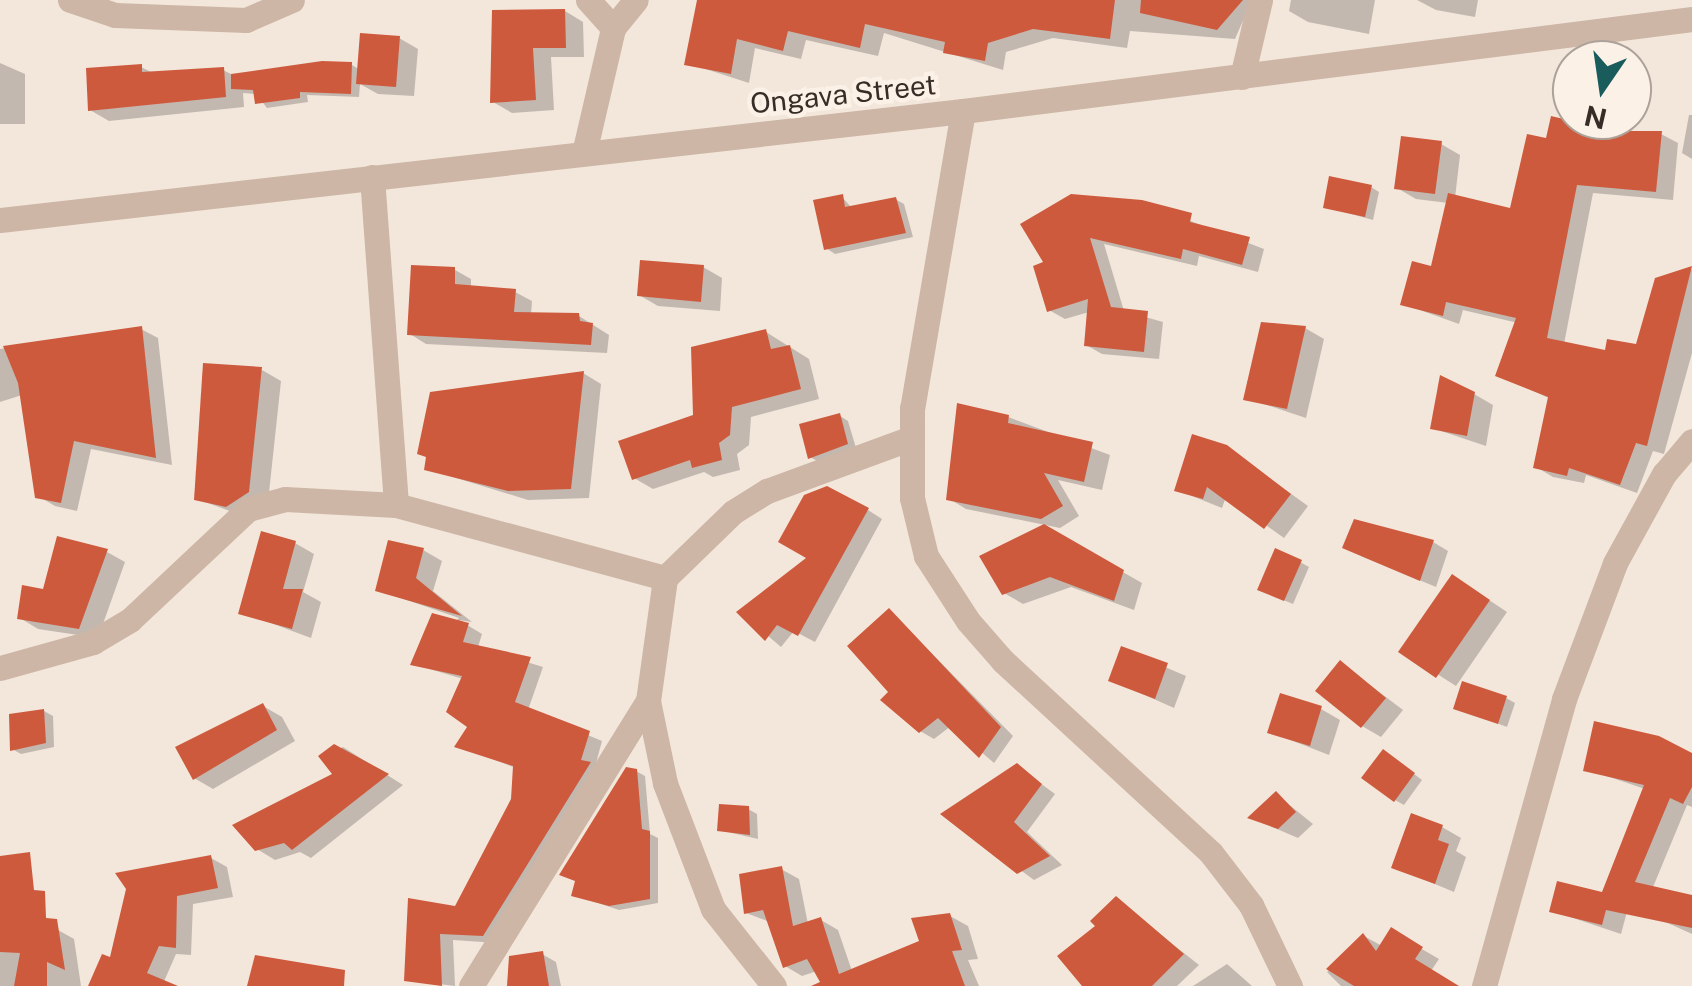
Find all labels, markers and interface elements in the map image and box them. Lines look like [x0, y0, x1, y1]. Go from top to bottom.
north arrow [1552, 40, 1652, 140]
street label: Ongava Street [749, 68, 937, 120]
text: N [1581, 99, 1610, 136]

